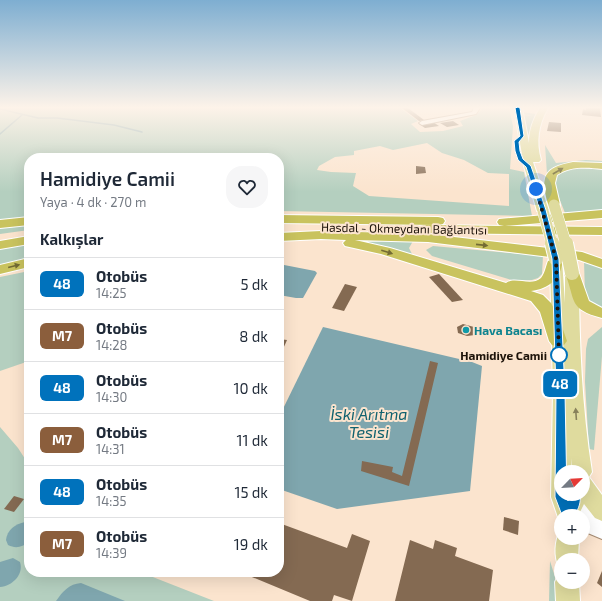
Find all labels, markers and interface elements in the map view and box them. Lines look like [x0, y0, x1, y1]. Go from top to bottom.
button: heart [226, 166, 268, 208]
text: Hamidiye Camii [40, 167, 175, 190]
one-way arrow [552, 167, 563, 174]
your location [526, 179, 546, 199]
text: Yaya · 4 dk · 270 m [40, 194, 146, 210]
street label: Hasdal - Okmeydanı Bağlantısı [321, 220, 487, 236]
text: Kalkışlar [40, 230, 103, 248]
one-way arrow [476, 242, 488, 248]
one-way arrow [381, 249, 393, 255]
one-way arrow [9, 263, 21, 269]
text: Otobüs [96, 267, 147, 285]
text: 48 [53, 275, 71, 292]
text: 5 dk [240, 275, 268, 293]
text: 14:25 [96, 285, 127, 301]
text: Otobüs [96, 319, 147, 337]
place label: Hava Bacası [474, 323, 542, 337]
marker: Hava Bacası [461, 325, 471, 335]
text: M7 [52, 327, 72, 344]
text: 8 dk [239, 327, 268, 345]
text: 14:28 [96, 337, 127, 353]
marker: Hamidiye Camii [550, 346, 568, 364]
place label: Hamidiye Camii [460, 348, 547, 363]
text: Otobüs [96, 371, 147, 389]
line badge: 48 [542, 371, 578, 397]
text: 48 [551, 375, 569, 392]
text: 48 [53, 379, 71, 396]
text: 10 dk [233, 379, 268, 397]
text: 14:30 [96, 389, 127, 405]
water label: İski Arıtma Tesisi [330, 404, 408, 441]
one-way arrow [573, 408, 580, 420]
text: Otobüs [96, 423, 147, 441]
text: M7 [52, 431, 72, 448]
text: 11 dk [236, 431, 268, 449]
text: 14:31 [96, 441, 125, 457]
north arrow [554, 465, 590, 501]
map controls [554, 465, 590, 589]
text: Otobüs [96, 475, 147, 493]
text: 48 [53, 483, 71, 500]
text: 15 dk [234, 483, 268, 501]
text: 14:35 [96, 493, 126, 509]
button: + [554, 509, 590, 545]
text: Otobüs [96, 527, 147, 545]
text: M7 [52, 535, 72, 552]
text: 19 dk [234, 535, 268, 553]
text: 14:39 [96, 545, 127, 561]
button: − [554, 553, 590, 589]

